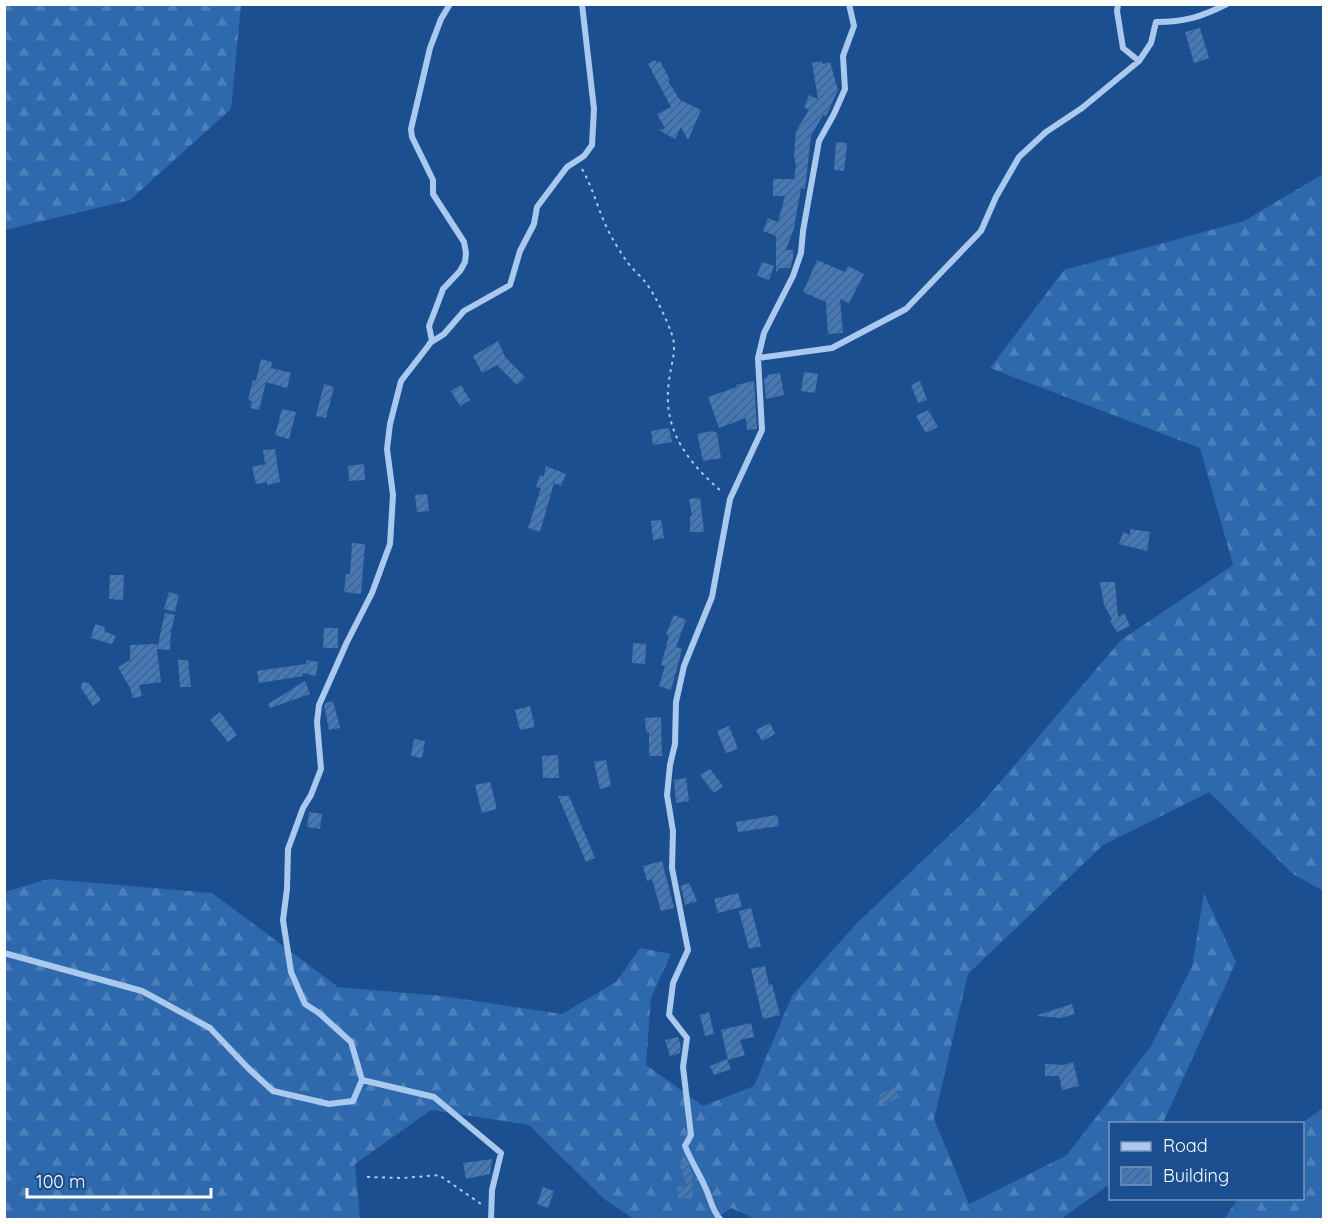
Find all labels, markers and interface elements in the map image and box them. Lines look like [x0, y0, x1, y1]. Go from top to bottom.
legend [1109, 1122, 1304, 1200]
text: Road [1163, 1134, 1208, 1157]
scale bar [27, 1161, 212, 1199]
text: Building [1163, 1164, 1229, 1187]
text: 100 m [36, 1170, 85, 1193]

